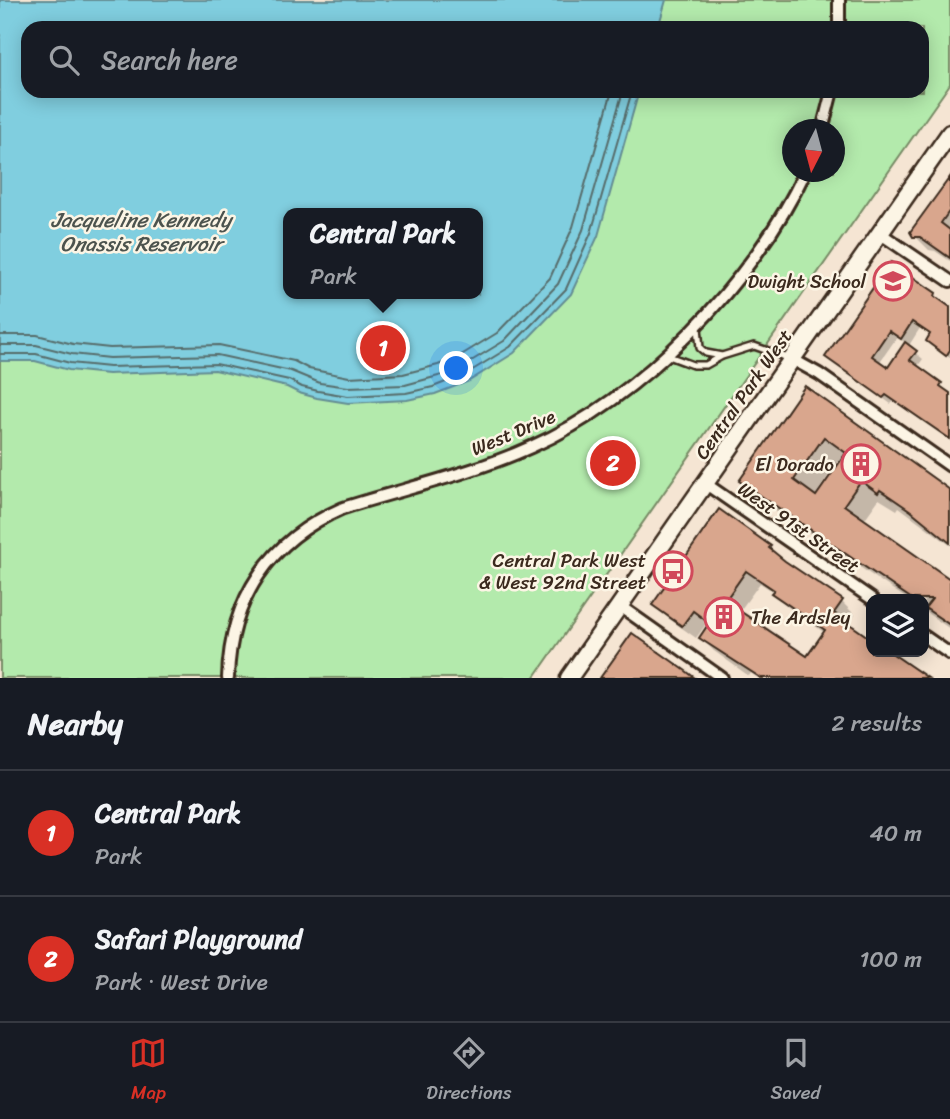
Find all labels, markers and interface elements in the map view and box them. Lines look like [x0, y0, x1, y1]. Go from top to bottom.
search box [21, 21, 929, 98]
text: Search here [101, 37, 238, 83]
icon: search [45, 41, 83, 79]
north arrow [782, 119, 845, 182]
water label: Jacqueline Kennedy Onassis Reservoir [51, 201, 234, 263]
popup [283, 208, 483, 299]
text: Central Park [310, 210, 456, 256]
text: Park [310, 256, 357, 297]
school or university icon: Dwight School [872, 260, 914, 302]
place label: Dwight School [747, 265, 867, 298]
pin: 1 [360, 322, 406, 374]
street label: Central Park West [686, 322, 801, 467]
your location [439, 351, 473, 385]
street label: West Drive [466, 400, 561, 465]
pin: 2 [590, 437, 636, 489]
building icon: El Dorado [840, 443, 882, 485]
place label: El Dorado [755, 448, 834, 481]
street label: West 91st Street [731, 473, 867, 582]
place label: Central Park West & West 92nd Street [479, 544, 646, 599]
bus stop icon: Central Park West & West 92nd Street [652, 550, 694, 592]
map controls [866, 594, 929, 657]
button: layers [866, 594, 929, 657]
building icon: The Ardsley [703, 596, 745, 638]
place label: The Ardsley [751, 601, 850, 634]
text: Nearby [28, 697, 123, 751]
text: 2 results [831, 703, 922, 744]
text: Central Park [95, 790, 241, 836]
text: 1 [46, 813, 56, 854]
text: 40 m [869, 813, 922, 854]
text: Park [95, 836, 142, 877]
text: Safari Playground [95, 916, 302, 962]
text: 2 [44, 939, 58, 980]
text: 100 m [859, 939, 922, 980]
text: Park · West Drive [95, 962, 268, 1003]
tab: Map [129, 1034, 167, 1109]
tab: Directions [426, 1034, 512, 1109]
tab: Saved [770, 1034, 821, 1109]

